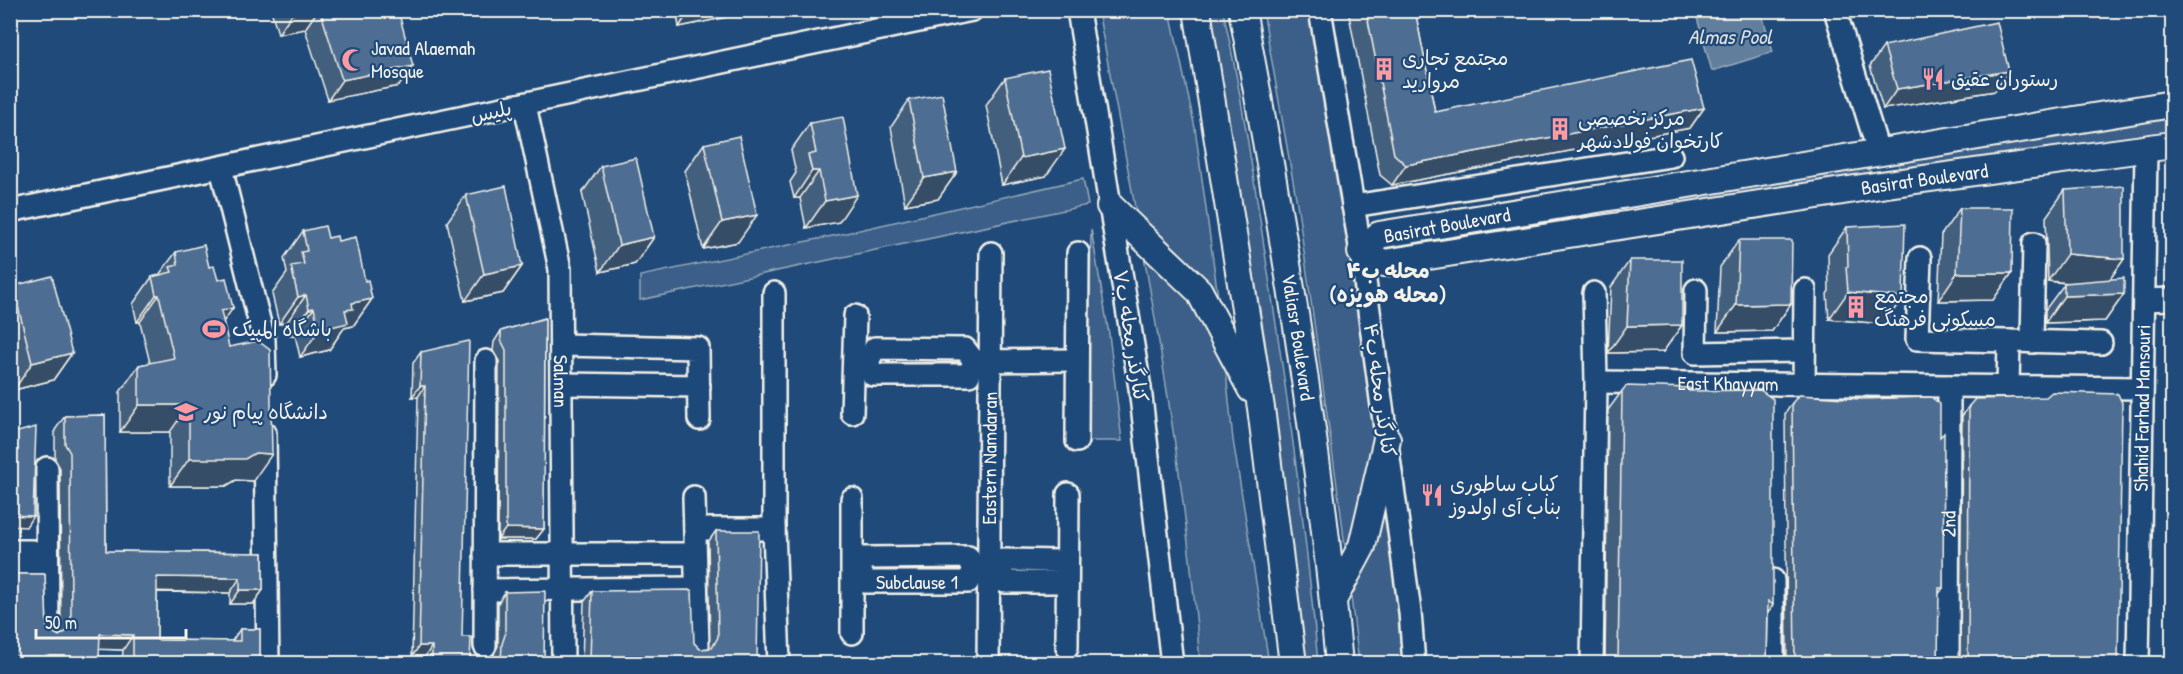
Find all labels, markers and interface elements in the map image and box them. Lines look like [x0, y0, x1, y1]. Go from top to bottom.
water label: Almas Pool [1688, 22, 1773, 51]
place label: Javad Alaemah Mosque [371, 34, 475, 84]
place label: مجتمع تجاری مروارید [1402, 44, 1508, 94]
mosque icon: Javad Alaemah Mosque [340, 47, 366, 73]
building icon: مجتمع تجاری مروارید [1371, 56, 1397, 82]
place label: رستوران عقیق [1951, 65, 2058, 93]
restaurant icon: رستوران عقیق [1920, 66, 1946, 92]
street label: پلیس [468, 94, 514, 129]
place label: مرکز تخصصی کارتخوان فولادشهر [1576, 104, 1723, 154]
building icon: مرکز تخصصی کارتخوان فولادشهر [1547, 116, 1573, 142]
street label: Basirat Boulevard [1859, 156, 1990, 201]
street label: Basirat Boulevard [1382, 200, 1512, 249]
district label: محله ب۴ (محله هویزه) [1330, 256, 1446, 309]
street label: کنارگذر محله ب۷ [1108, 268, 1155, 404]
street label: Valiasr Boulevard [1276, 272, 1322, 402]
place label: مجتمع مسکونی فرهنگ [1874, 282, 1996, 332]
building icon: مجتمع مسکونی فرهنگ [1843, 294, 1869, 320]
place label: باشگاه المپیک [232, 315, 332, 342]
sports icon: باشگاه المپیک [201, 316, 227, 342]
street label: کنارگذر محله ب۴ [1358, 321, 1403, 458]
street label: Shahid Farhad Mansouri [2127, 324, 2156, 492]
street label: Salman [548, 355, 575, 408]
street label: East Khayyam [1677, 369, 1779, 397]
street label: Eastern Namdaran [975, 391, 1003, 525]
place label: دانشگاه پیام نور [203, 398, 328, 427]
school or university icon: دانشگاه پیام نور [173, 399, 199, 425]
place label: کباب ساطوری بناب آی اولدوز [1448, 470, 1561, 520]
restaurant icon: کباب ساطوری بناب آی اولدوز [1419, 482, 1445, 508]
street label: 2nd [1934, 511, 1962, 537]
street label: Subclause 1 [876, 568, 958, 595]
scale bar [36, 602, 186, 640]
text: 50 m [45, 610, 77, 635]

